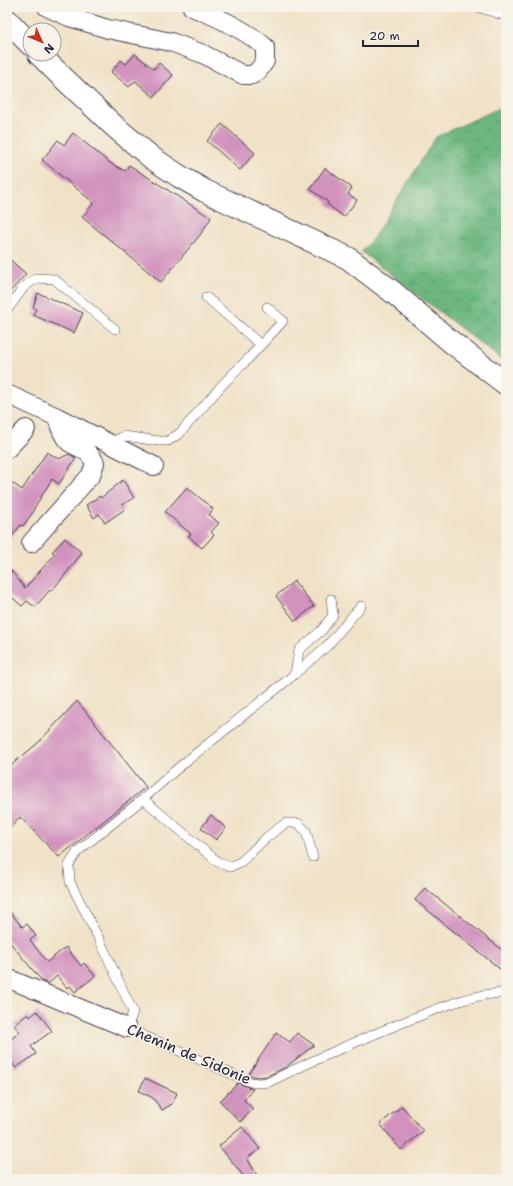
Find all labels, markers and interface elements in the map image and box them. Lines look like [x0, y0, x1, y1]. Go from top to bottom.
north arrow [22, 22, 62, 62]
scale bar [363, 22, 418, 48]
text: 20 m [369, 28, 400, 44]
text: N [40, 40, 57, 57]
street label: Chemin de Sidonie [124, 1019, 254, 1089]

